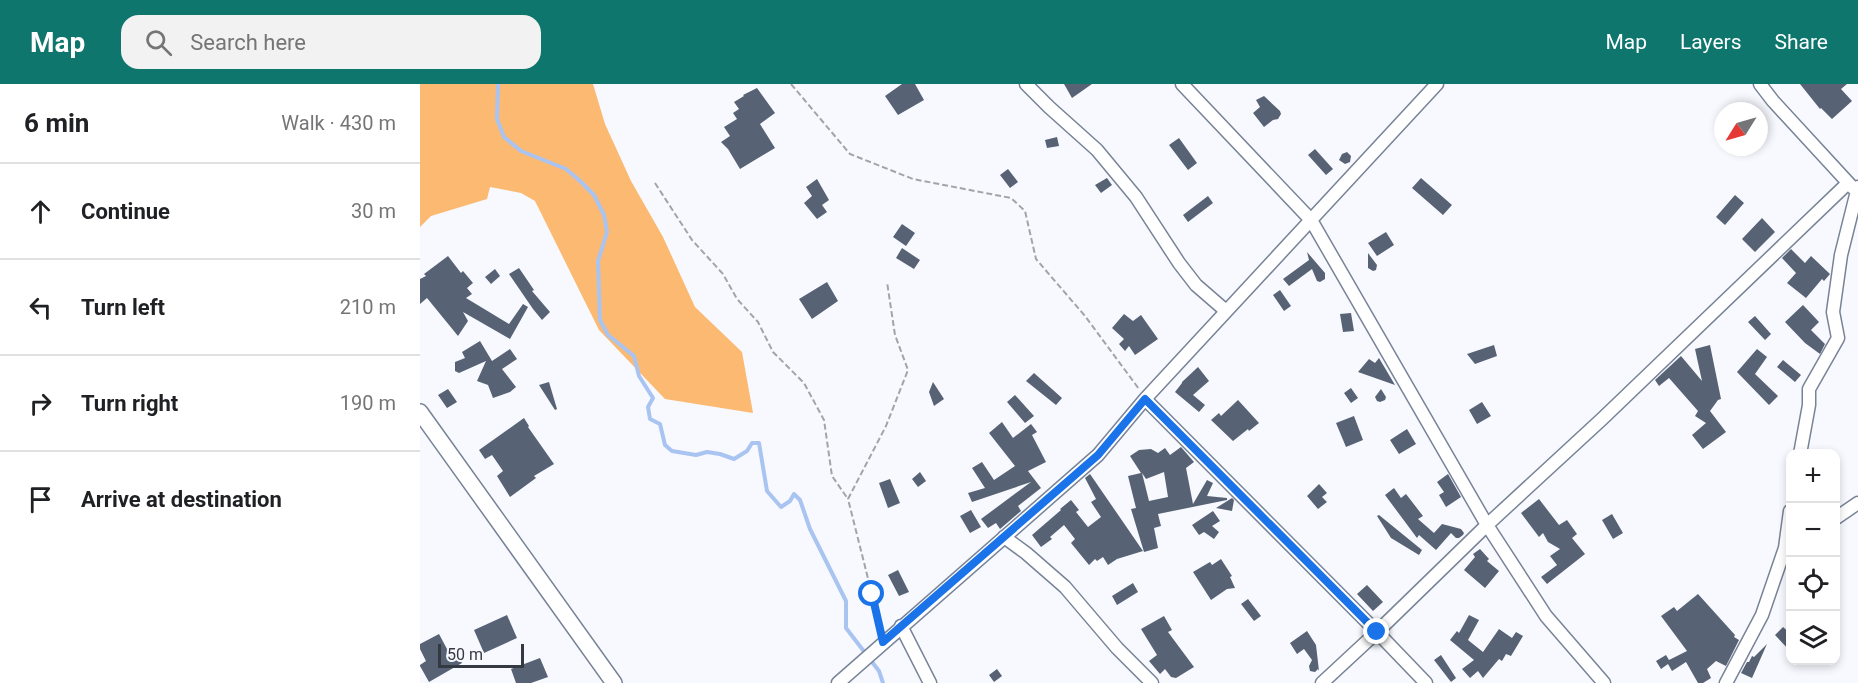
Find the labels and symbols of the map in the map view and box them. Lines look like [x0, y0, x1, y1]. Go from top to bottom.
north arrow [1714, 102, 1768, 156]
route start [858, 580, 884, 606]
route end [1363, 618, 1389, 644]
scale bar [438, 641, 524, 668]

